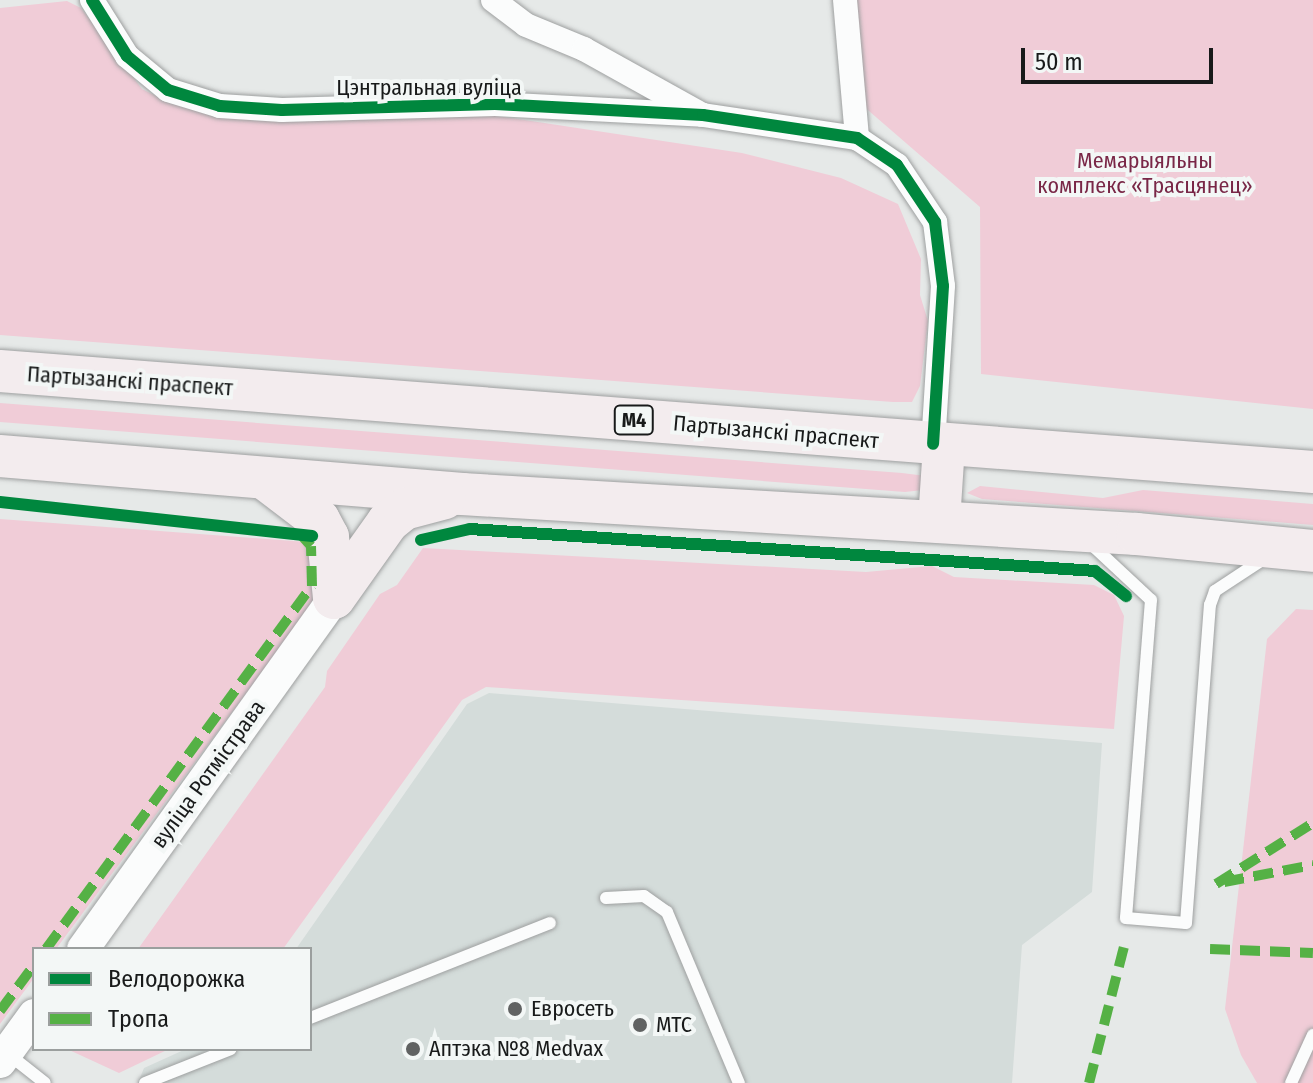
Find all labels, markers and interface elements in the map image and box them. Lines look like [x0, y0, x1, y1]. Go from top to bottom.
scale bar [1025, 32, 1217, 82]
text: 50 m [1035, 48, 1083, 76]
street label: Цэнтральная вуліца [336, 75, 522, 101]
park label: Мемарыяльны комплекс «Трасцянец» [1037, 147, 1253, 198]
street label: Партызанскі праспект [26, 361, 234, 401]
road number: М4 [612, 404, 656, 436]
street label: Партызанскі праспект [672, 410, 880, 454]
street label: вуліца Ротмістрава [145, 695, 271, 853]
legend [32, 947, 312, 1051]
text: Велодорожка [108, 965, 245, 993]
place label: Евросеть [531, 996, 614, 1022]
marker: Евросеть [506, 1000, 524, 1018]
text: Тропа [108, 1005, 169, 1033]
place label: МТС [656, 1012, 692, 1038]
marker: МТС [631, 1016, 649, 1034]
place label: Аптэка №8 Medvax [429, 1036, 603, 1062]
marker: Аптэка №8 Medvax [404, 1040, 422, 1058]

